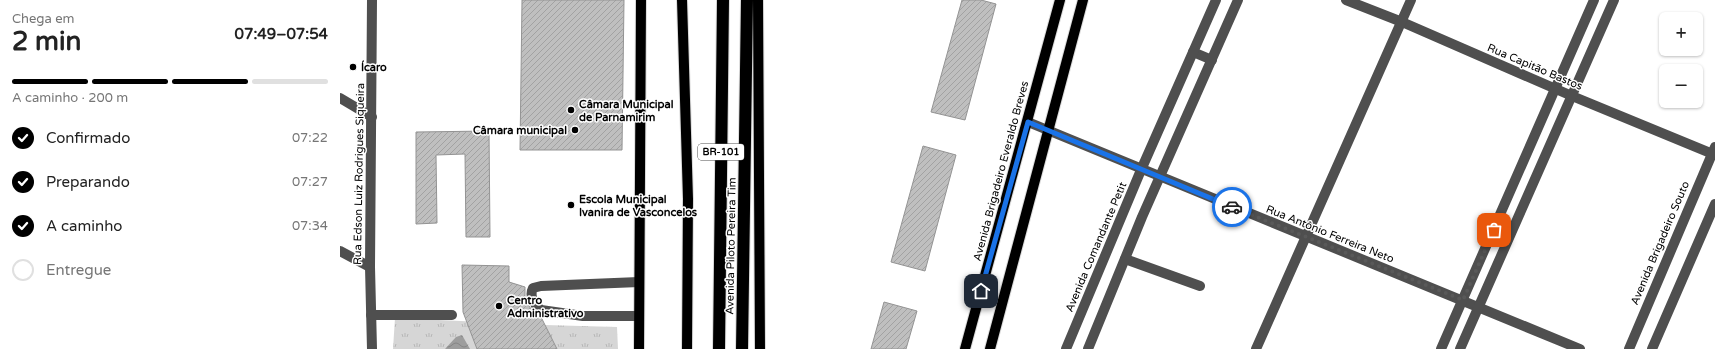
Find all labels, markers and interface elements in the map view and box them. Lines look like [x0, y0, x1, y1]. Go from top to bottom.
text: Chega em [12, 11, 75, 27]
map controls [1659, 12, 1703, 108]
button: + [1659, 12, 1703, 56]
text: 07:49–07:54 [235, 25, 328, 43]
text: 2 min [12, 26, 81, 57]
street label: Rua Capitão Bastos [1485, 41, 1585, 93]
place label: Ícaro [361, 60, 387, 74]
marker: Ícaro [348, 62, 358, 72]
button: − [1659, 64, 1703, 108]
street label: Avenida Brigadeiro Everaldo Breves [971, 80, 1031, 262]
street label: Rua Edson Luiz Rodrigues Siqueira [351, 83, 367, 265]
text: A caminho · 200 m [12, 90, 128, 106]
place label: Câmara Municipal de Parnamirim [579, 98, 674, 124]
marker: Câmara Municipal de Parnamirim [566, 105, 576, 115]
place label: Câmara municipal [473, 124, 567, 138]
marker: Câmara municipal [570, 125, 580, 135]
icon: check [12, 127, 34, 149]
text: Confirmado [46, 129, 130, 147]
text: 07:22 [292, 130, 328, 146]
road number: BR-101 [698, 144, 744, 160]
icon: check [12, 171, 34, 193]
text: Preparando [46, 173, 130, 191]
text: 07:27 [292, 174, 328, 190]
street label: Avenida Piloto Pereira Tim [723, 177, 739, 315]
street label: Avenida Brigadeiro Souto [1628, 179, 1692, 307]
street label: Avenida Comandante Petit [1063, 180, 1129, 314]
courier [1212, 187, 1252, 227]
place label: Escola Municipal Ivanira de Vasconcelos [579, 193, 698, 219]
icon: car [1221, 196, 1243, 218]
marker: Escola Municipal Ivanira de Vasconcelos [566, 200, 576, 210]
street label: Rua Antônio Ferreira Neto [1264, 202, 1396, 266]
pin [1477, 213, 1511, 247]
icon: check [12, 215, 34, 237]
text: A caminho [46, 217, 122, 235]
text: 07:34 [292, 218, 328, 234]
icon: bag [1483, 219, 1505, 241]
text: Entregue [46, 261, 111, 279]
pin [964, 274, 998, 308]
icon: home [970, 280, 992, 302]
place label: Centro Administrativo [507, 294, 584, 320]
marker: Centro Administrativo [494, 301, 504, 311]

